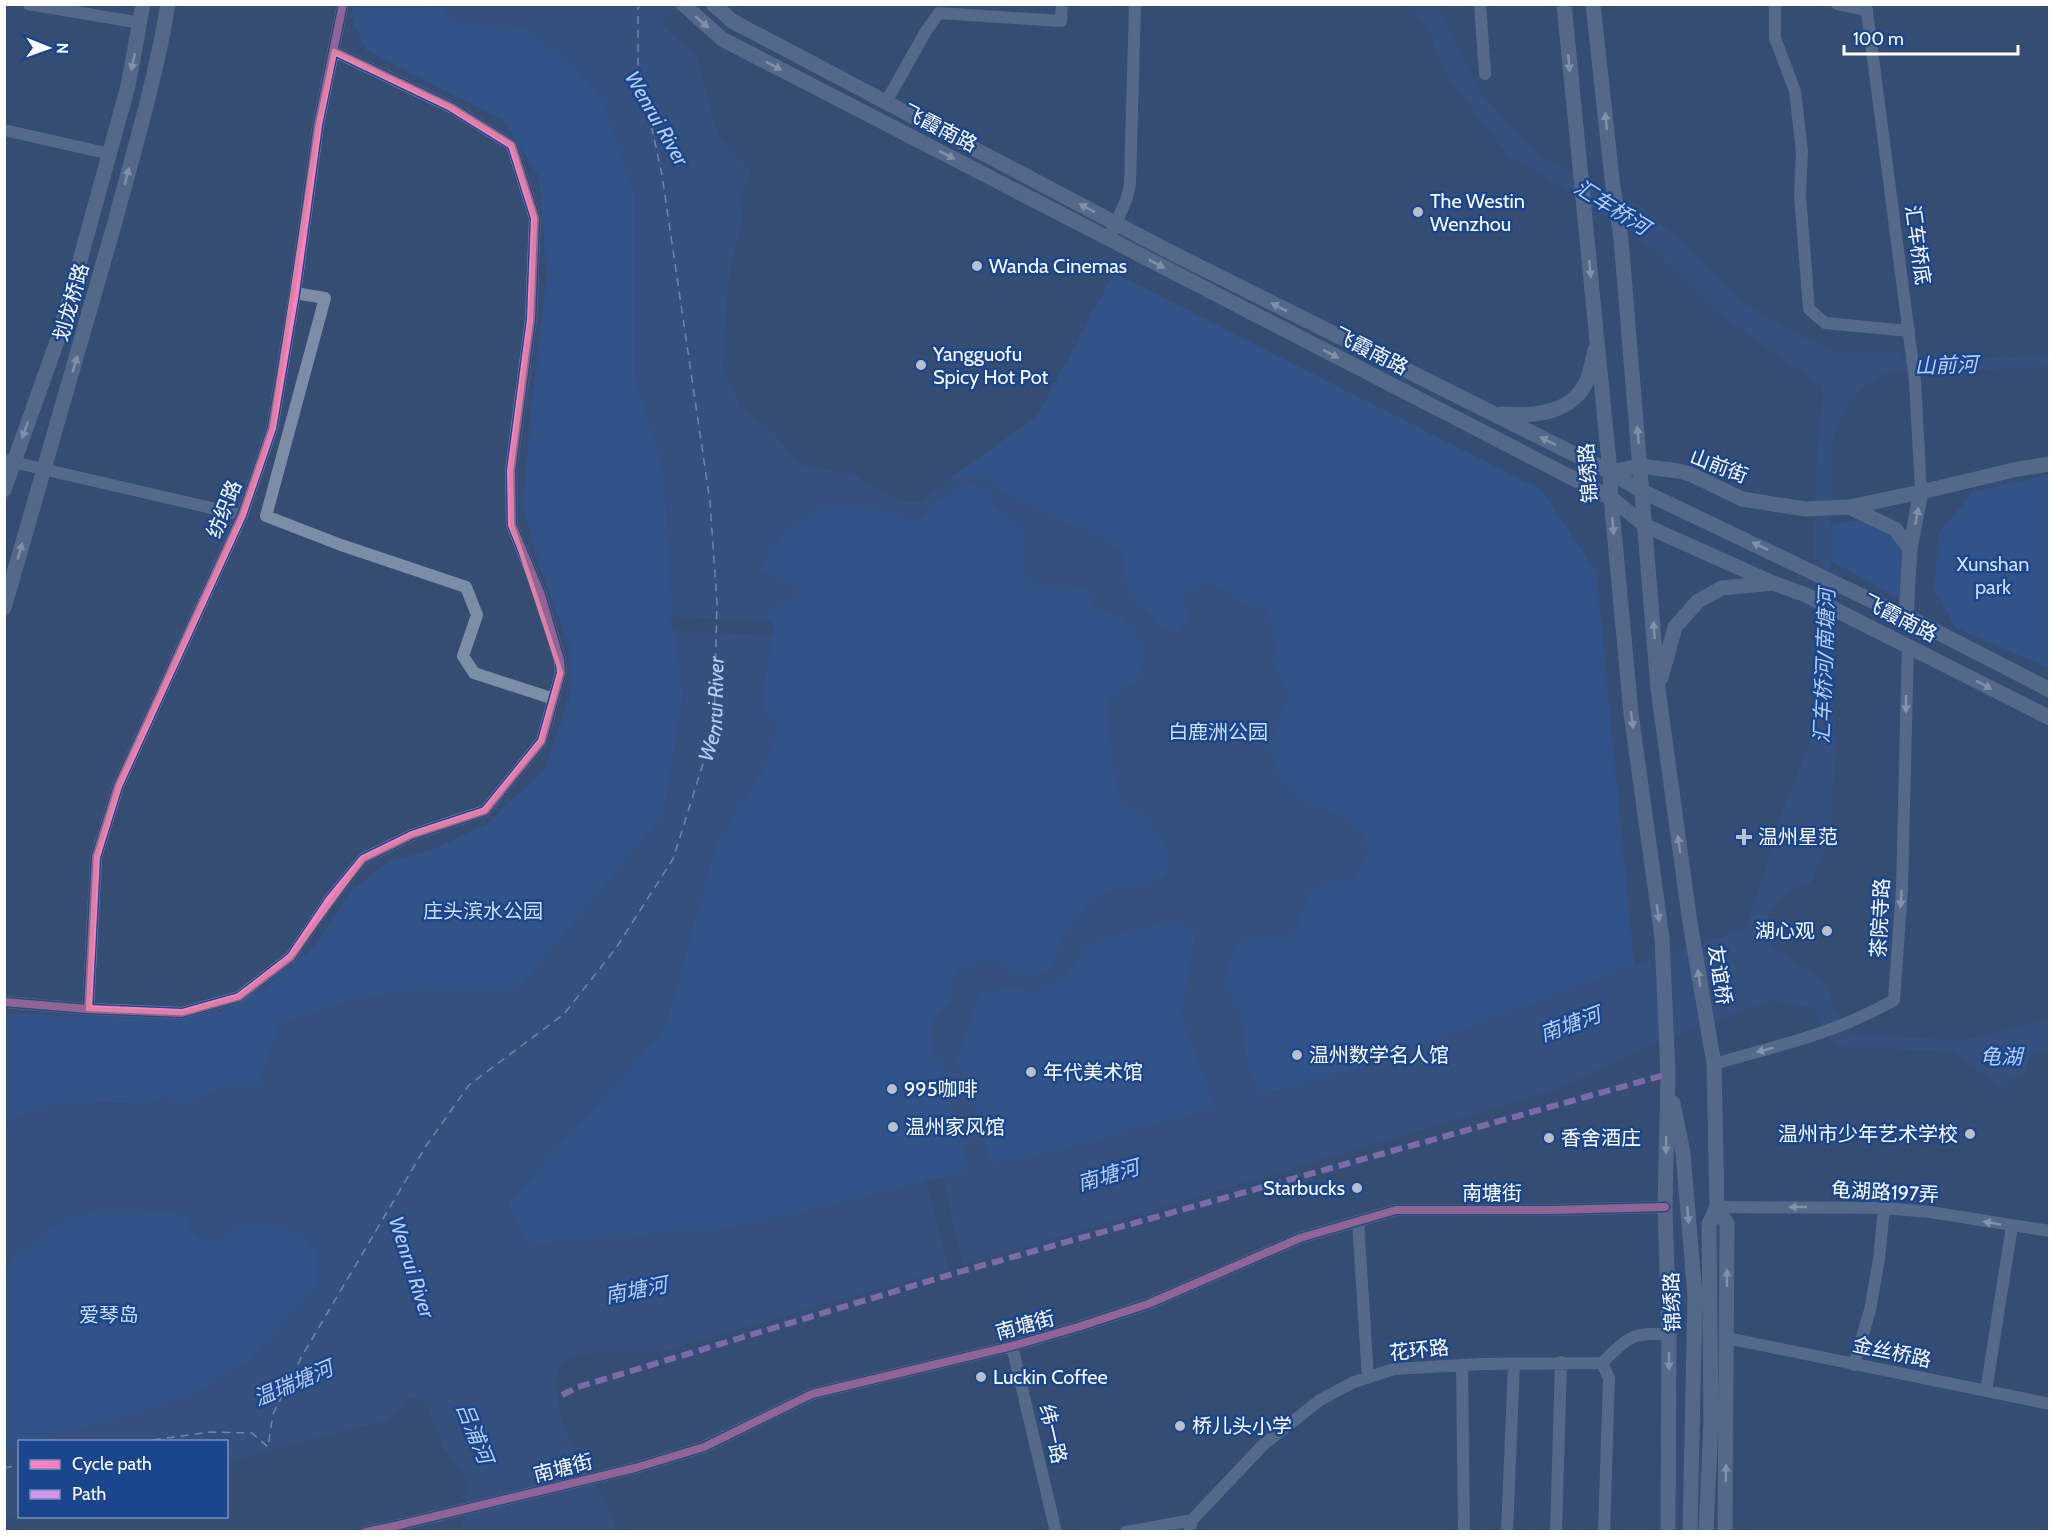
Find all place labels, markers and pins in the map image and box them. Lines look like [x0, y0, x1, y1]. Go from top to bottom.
place label: The Westin Wenzhou [1430, 189, 1525, 236]
marker: The Westin Wenzhou [1411, 205, 1425, 219]
place label: Wanda Cinemas [989, 254, 1127, 278]
marker: Wanda Cinemas [970, 259, 984, 273]
place label: Yangguofu Spicy Hot Pot [932, 342, 1049, 389]
marker: Yangguofu Spicy Hot Pot [914, 358, 928, 372]
place label: 温州星范 [1758, 825, 1838, 849]
marker: 温州星范 [1735, 828, 1753, 846]
place label: 湖心观 [1755, 919, 1815, 943]
marker: 湖心观 [1820, 924, 1834, 938]
place label: 温州数学名人馆 [1309, 1043, 1449, 1067]
marker: 温州数学名人馆 [1290, 1048, 1304, 1062]
place label: 年代美术馆 [1043, 1060, 1143, 1084]
marker: 年代美术馆 [1024, 1065, 1038, 1079]
place label: 995咖啡 [904, 1077, 978, 1101]
marker: 995咖啡 [885, 1082, 899, 1096]
place label: 温州家风馆 [905, 1115, 1005, 1139]
marker: 温州家风馆 [886, 1120, 900, 1134]
place label: 温州市少年艺术学校 [1778, 1122, 1958, 1146]
place label: 香舍酒庄 [1561, 1126, 1641, 1150]
marker: 温州市少年艺术学校 [1963, 1127, 1977, 1141]
marker: 香舍酒庄 [1542, 1131, 1556, 1145]
place label: Starbucks [1263, 1176, 1345, 1200]
marker: Starbucks [1350, 1181, 1364, 1195]
place label: Luckin Coffee [993, 1365, 1108, 1389]
marker: Luckin Coffee [974, 1370, 988, 1384]
place label: 桥儿头小学 [1192, 1414, 1292, 1438]
marker: 桥儿头小学 [1173, 1419, 1187, 1433]

